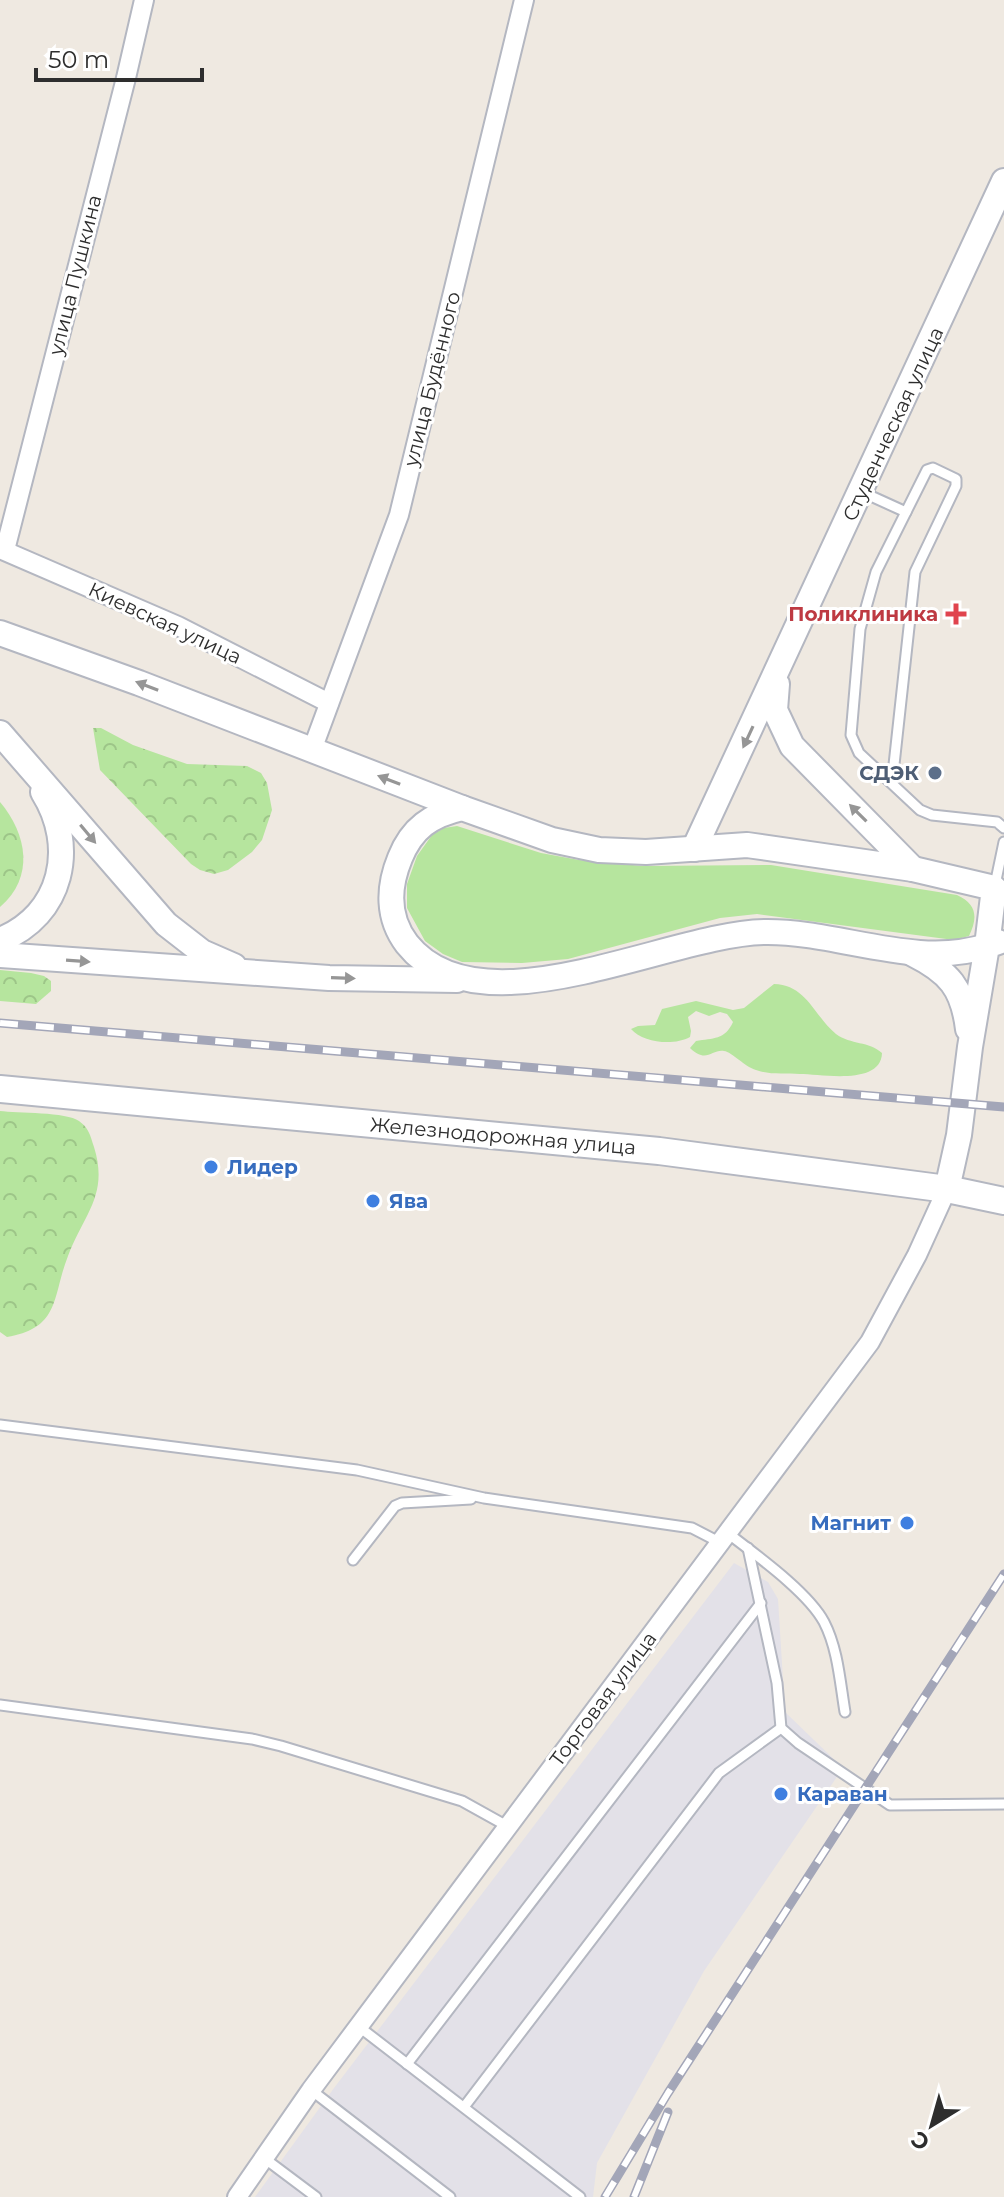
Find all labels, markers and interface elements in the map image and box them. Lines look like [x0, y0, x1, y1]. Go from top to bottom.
scale bar [36, 32, 202, 82]
text: 50 m [48, 45, 109, 74]
street label: улица Пушкина [43, 192, 107, 359]
street label: улица Будённого [398, 289, 465, 470]
street label: Студенческая улица [837, 323, 949, 525]
street label: Киевская улица [85, 577, 245, 669]
place label: Поликлиника [788, 602, 938, 626]
marker: Поликлиника [945, 603, 967, 625]
one-way arrow [135, 679, 159, 692]
one-way arrow [741, 725, 755, 748]
place label: СДЭК [859, 761, 919, 785]
marker: СДЭК [926, 764, 944, 782]
one-way arrow [377, 773, 401, 786]
one-way arrow [849, 804, 868, 823]
one-way arrow [79, 824, 96, 844]
one-way arrow [66, 955, 91, 968]
one-way arrow [331, 972, 356, 985]
street label: Железнодорожная улица [369, 1112, 637, 1160]
place label: Лидер [227, 1155, 298, 1179]
marker: Лидер [202, 1158, 220, 1176]
place label: Ява [389, 1189, 428, 1213]
marker: Ява [364, 1192, 382, 1210]
place label: Магнит [811, 1511, 891, 1535]
marker: Магнит [898, 1514, 916, 1532]
street label: Торговая улица [545, 1627, 661, 1771]
place label: Караван [797, 1782, 888, 1806]
marker: Караван [772, 1785, 790, 1803]
north arrow [892, 2085, 972, 2165]
text: С [906, 2125, 935, 2156]

